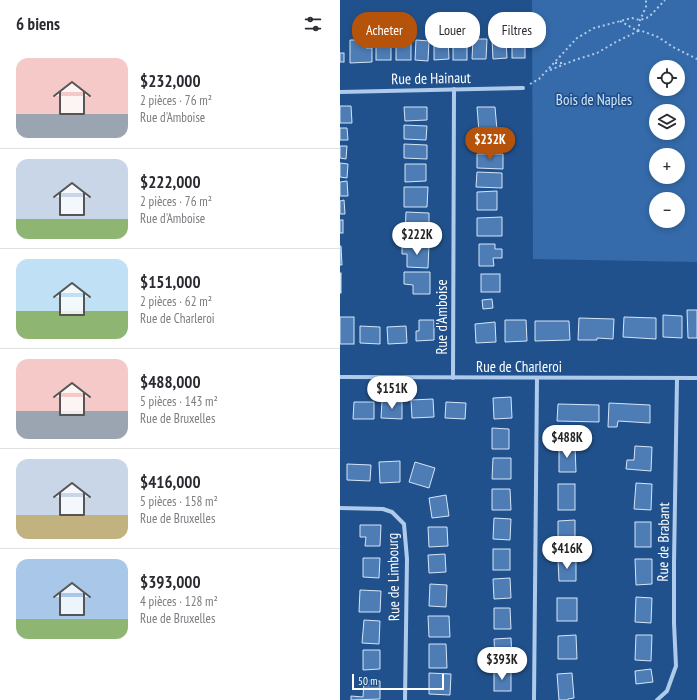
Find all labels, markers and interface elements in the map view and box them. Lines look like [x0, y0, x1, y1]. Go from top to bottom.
chip: Acheter [352, 12, 417, 48]
chip: Louer [425, 12, 480, 48]
chip: Filtres [488, 12, 546, 48]
text: 6 biens [16, 13, 60, 35]
icon: filters [302, 13, 324, 35]
map controls [649, 60, 685, 228]
button: locate [649, 60, 685, 96]
street label: Rue de Hainaut [391, 68, 471, 88]
text: $232,000 [140, 70, 201, 92]
icon: home [48, 74, 96, 122]
park label: Bois de Naples [556, 90, 632, 109]
text: 2 pièces · 76 m² [140, 92, 212, 109]
button: layers [649, 104, 685, 140]
text: Rue d'Amboise [140, 109, 205, 126]
pin: $232K [462, 127, 518, 161]
text: $232K [474, 131, 506, 148]
button: + [649, 148, 685, 184]
text: $222,000 [140, 171, 201, 193]
icon: home [48, 175, 96, 223]
button: − [649, 192, 685, 228]
text: 2 pièces · 76 m² [140, 193, 212, 210]
text: Rue d'Amboise [140, 210, 205, 227]
pin: $222K [389, 222, 445, 256]
text: $222K [401, 226, 433, 243]
text: $151,000 [140, 271, 201, 293]
icon: home [48, 275, 96, 323]
street label: Rue d'Amboise [432, 279, 451, 355]
text: 2 pièces · 62 m² [140, 293, 212, 310]
text: Rue de Charleroi [140, 310, 215, 327]
street label: Rue de Charleroi [476, 357, 562, 376]
text: $488,000 [140, 371, 201, 393]
icon: home [48, 375, 96, 423]
pin: $151K [364, 376, 420, 410]
text: $151K [376, 380, 408, 397]
text: 5 pièces · 143 m² [140, 393, 218, 410]
text: Rue de Bruxelles [140, 410, 215, 427]
pin: $488K [539, 425, 595, 459]
text: $488K [551, 429, 583, 446]
text: $416,000 [140, 471, 201, 493]
icon: home [48, 475, 96, 523]
text: 5 pièces · 158 m² [140, 493, 218, 510]
street label: Rue de Brabant [653, 502, 673, 582]
text: Rue de Bruxelles [140, 510, 215, 527]
street label: Rue de Limbourg [383, 533, 403, 621]
pin: $416K [539, 536, 595, 570]
text: $416K [551, 540, 583, 557]
text: $393,000 [140, 571, 201, 593]
icon: home [48, 575, 96, 623]
text: 4 pièces · 128 m² [140, 593, 218, 610]
text: Rue de Bruxelles [140, 610, 215, 627]
pin: $393K [474, 647, 530, 681]
text: $393K [486, 651, 518, 668]
scale bar [352, 672, 444, 691]
text: 50 m [358, 674, 377, 688]

